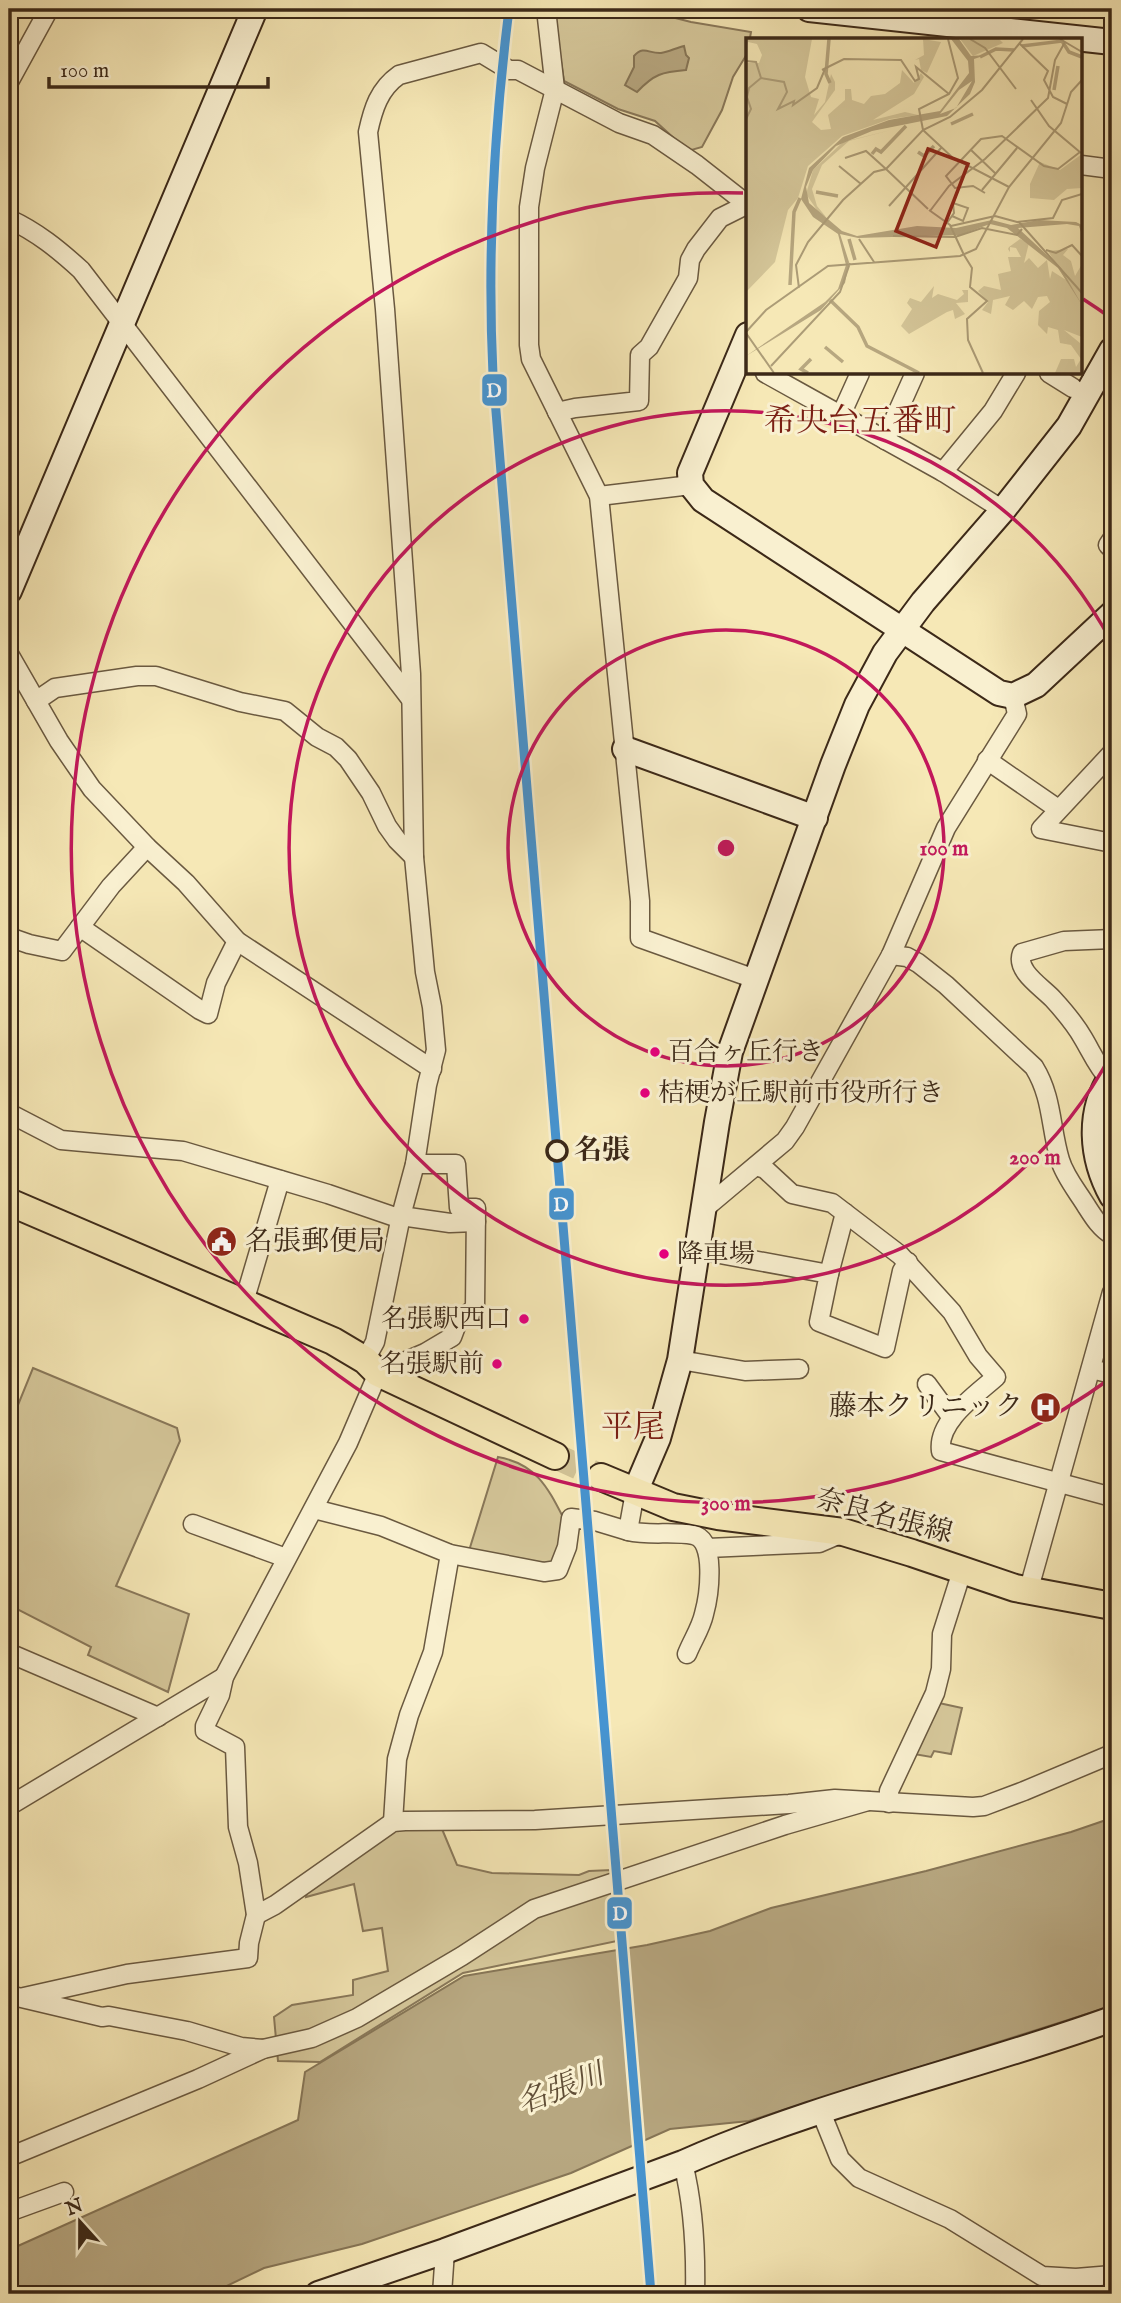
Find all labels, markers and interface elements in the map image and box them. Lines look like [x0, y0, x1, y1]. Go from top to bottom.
inset map [746, 38, 1082, 374]
scale bar [49, 46, 268, 90]
text: 100 m [60, 58, 109, 85]
line badge: D [481, 373, 508, 407]
text: D [486, 380, 502, 404]
district label: 希央台五番町 [764, 402, 956, 443]
centre of rings [714, 836, 738, 860]
text: 100 m [919, 836, 969, 863]
place label: 百合ヶ丘行き [668, 1036, 824, 1069]
marker: 百合ヶ丘行き [648, 1045, 662, 1059]
place label: 桔梗が丘駅前市役所行き [658, 1077, 944, 1110]
marker: 桔梗が丘駅前市役所行き [638, 1086, 652, 1100]
place label: 名張 [574, 1134, 630, 1169]
marker: 名張 [546, 1140, 568, 1162]
text: 200 m [1009, 1145, 1061, 1172]
line badge: D [548, 1187, 575, 1221]
text: D [553, 1194, 569, 1218]
public building icon: 名張郵便局 [205, 1225, 239, 1259]
place label: 名張郵便局 [245, 1225, 385, 1260]
place label: 降車場 [677, 1238, 755, 1271]
marker: 降車場 [657, 1247, 671, 1261]
place label: 名張駅西口 [381, 1303, 511, 1336]
marker: 名張駅西口 [517, 1312, 531, 1326]
place label: 名張駅前 [380, 1348, 484, 1381]
marker: 名張駅前 [490, 1357, 504, 1371]
place label: 藤本クリニック [829, 1390, 1023, 1425]
hospital icon: 藤本クリニック [1029, 1390, 1063, 1424]
district label: 平尾 [601, 1408, 665, 1449]
street label: 奈良名張線 [812, 1482, 956, 1552]
text: 300 m [701, 1491, 751, 1518]
line badge: D [606, 1896, 633, 1930]
text: D [612, 1903, 628, 1927]
water label: 名張川 [512, 2055, 613, 2124]
north arrow [46, 2188, 116, 2258]
text: N [62, 2194, 87, 2223]

